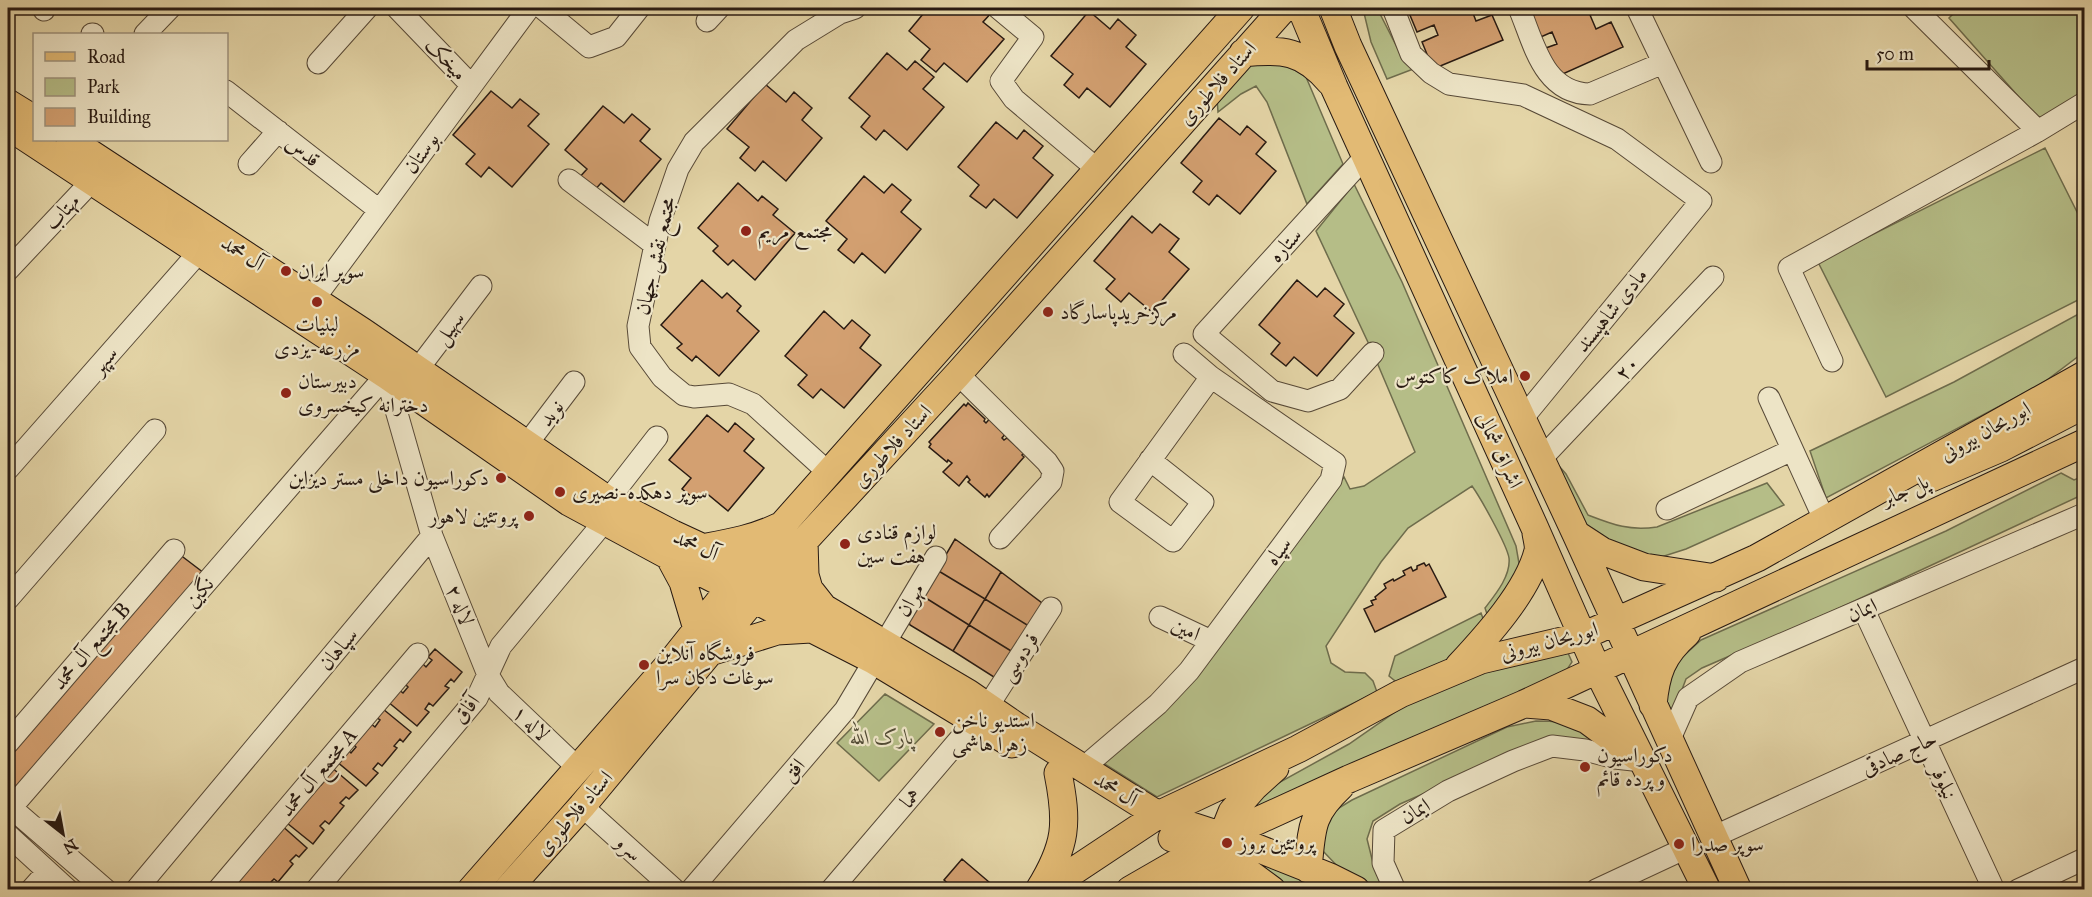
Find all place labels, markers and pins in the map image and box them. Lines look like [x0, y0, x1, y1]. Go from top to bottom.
place label: مجتمع مریم [758, 218, 832, 250]
marker: مجتمع مریم [739, 224, 753, 238]
place label: سوپر ایران [298, 258, 365, 284]
marker: سوپر ایران [279, 264, 293, 278]
marker: لبنیات مزرعه-یزدی [310, 295, 324, 309]
place label: مرکزخریدپاسارگاد [1060, 299, 1177, 327]
marker: مرکزخریدپاسارگاد [1041, 305, 1055, 319]
place label: لبنیات مزرعه-یزدی [274, 311, 360, 363]
place label: املاک کاکتوس [1395, 363, 1513, 389]
place label: دبیرستان دخترانه کیخسروی [298, 368, 429, 419]
marker: املاک کاکتوس [1518, 369, 1532, 383]
marker: دبیرستان دخترانه کیخسروی [279, 386, 293, 400]
place label: دکوراسیون داخلی مستر دیزاین [289, 465, 489, 494]
marker: دکوراسیون داخلی مستر دیزاین [494, 471, 508, 485]
place label: سوپر دهکده-نصیری [572, 479, 708, 505]
marker: سوپر دهکده-نصیری [553, 485, 567, 499]
place label: پروتئین لاهور [427, 503, 519, 529]
marker: پروتئین لاهور [522, 509, 536, 523]
place label: لوازم قنادی هفت سین [857, 519, 937, 569]
marker: لوازم قنادی هفت سین [838, 537, 852, 551]
place label: فروشگاه آنلاین سوغات دکان سرا [656, 640, 774, 691]
marker: فروشگاه آنلاین سوغات دکان سرا [637, 658, 651, 672]
place label: استدیو ناخن زهرا هاشمی [952, 707, 1035, 758]
marker: استدیو ناخن زهرا هاشمی [933, 725, 947, 739]
place label: دکوراسیون و پرده قائم [1597, 742, 1673, 797]
marker: دکوراسیون و پرده قائم [1578, 760, 1592, 774]
place label: پروتئین بروز [1237, 830, 1317, 856]
place label: سوپر صدرا [1691, 831, 1764, 857]
marker: پروتئین بروز [1220, 836, 1234, 850]
marker: سوپر صدرا [1672, 837, 1686, 851]

